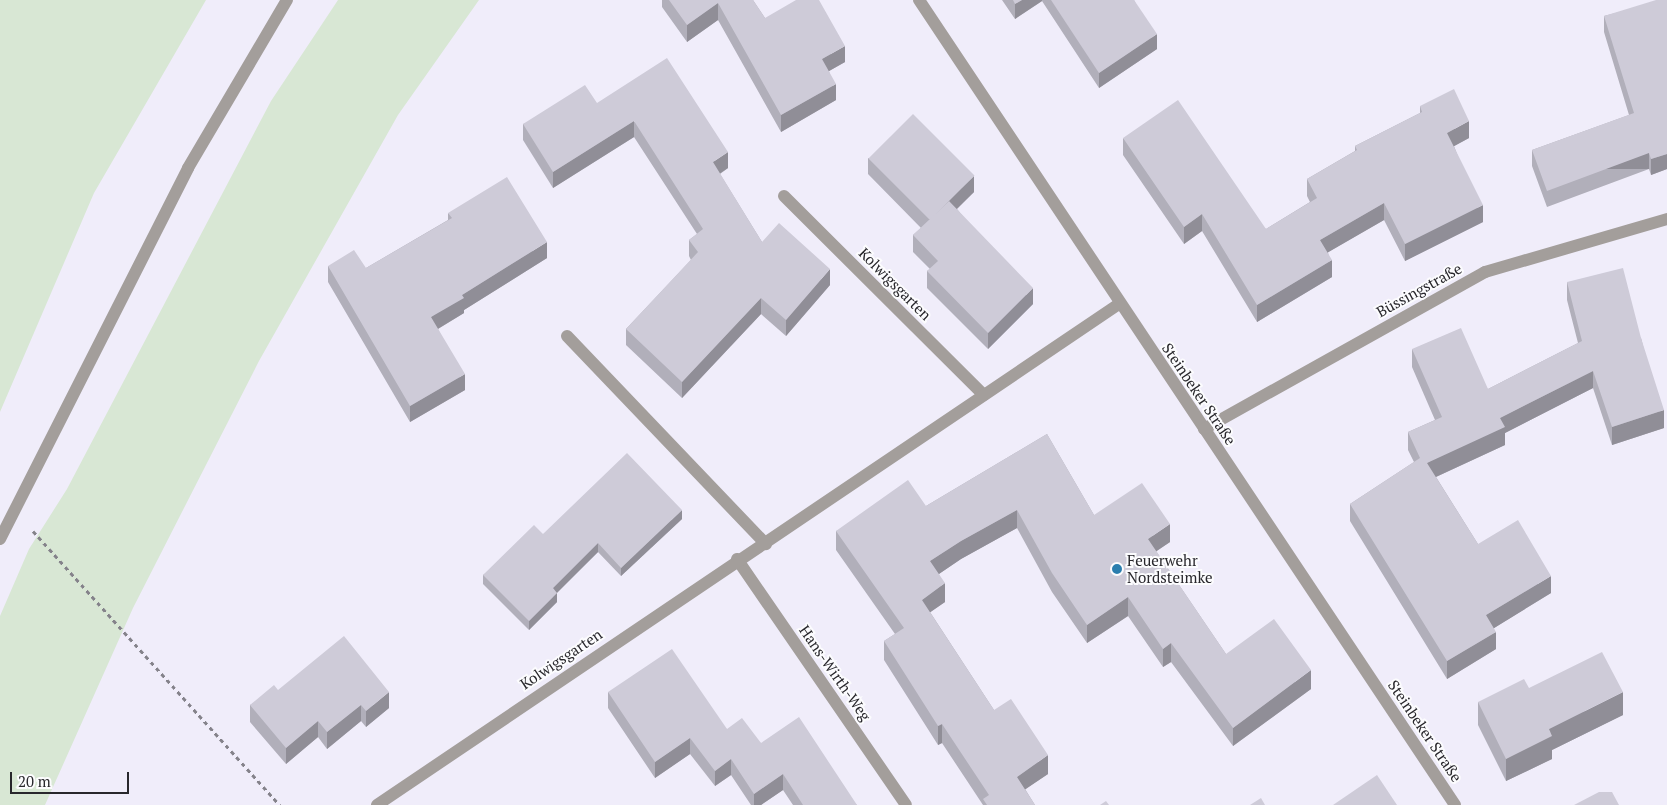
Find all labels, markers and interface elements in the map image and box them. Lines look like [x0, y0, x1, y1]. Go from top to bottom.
street label: Kolwigsgarten [855, 244, 935, 324]
street label: Büssingstraße [1373, 259, 1465, 321]
street label: Steinbeker Straße [1158, 340, 1240, 448]
place label: Feuerwehr Nordsteimke [1127, 551, 1213, 586]
marker: Feuerwehr Nordsteimke [1111, 563, 1123, 575]
street label: Hans-Wirth-Weg [795, 622, 875, 724]
street label: Kolwigsgarten [517, 625, 605, 693]
street label: Steinbeker Straße [1384, 677, 1466, 785]
scale bar [12, 762, 131, 794]
text: 20 m [18, 771, 51, 791]

